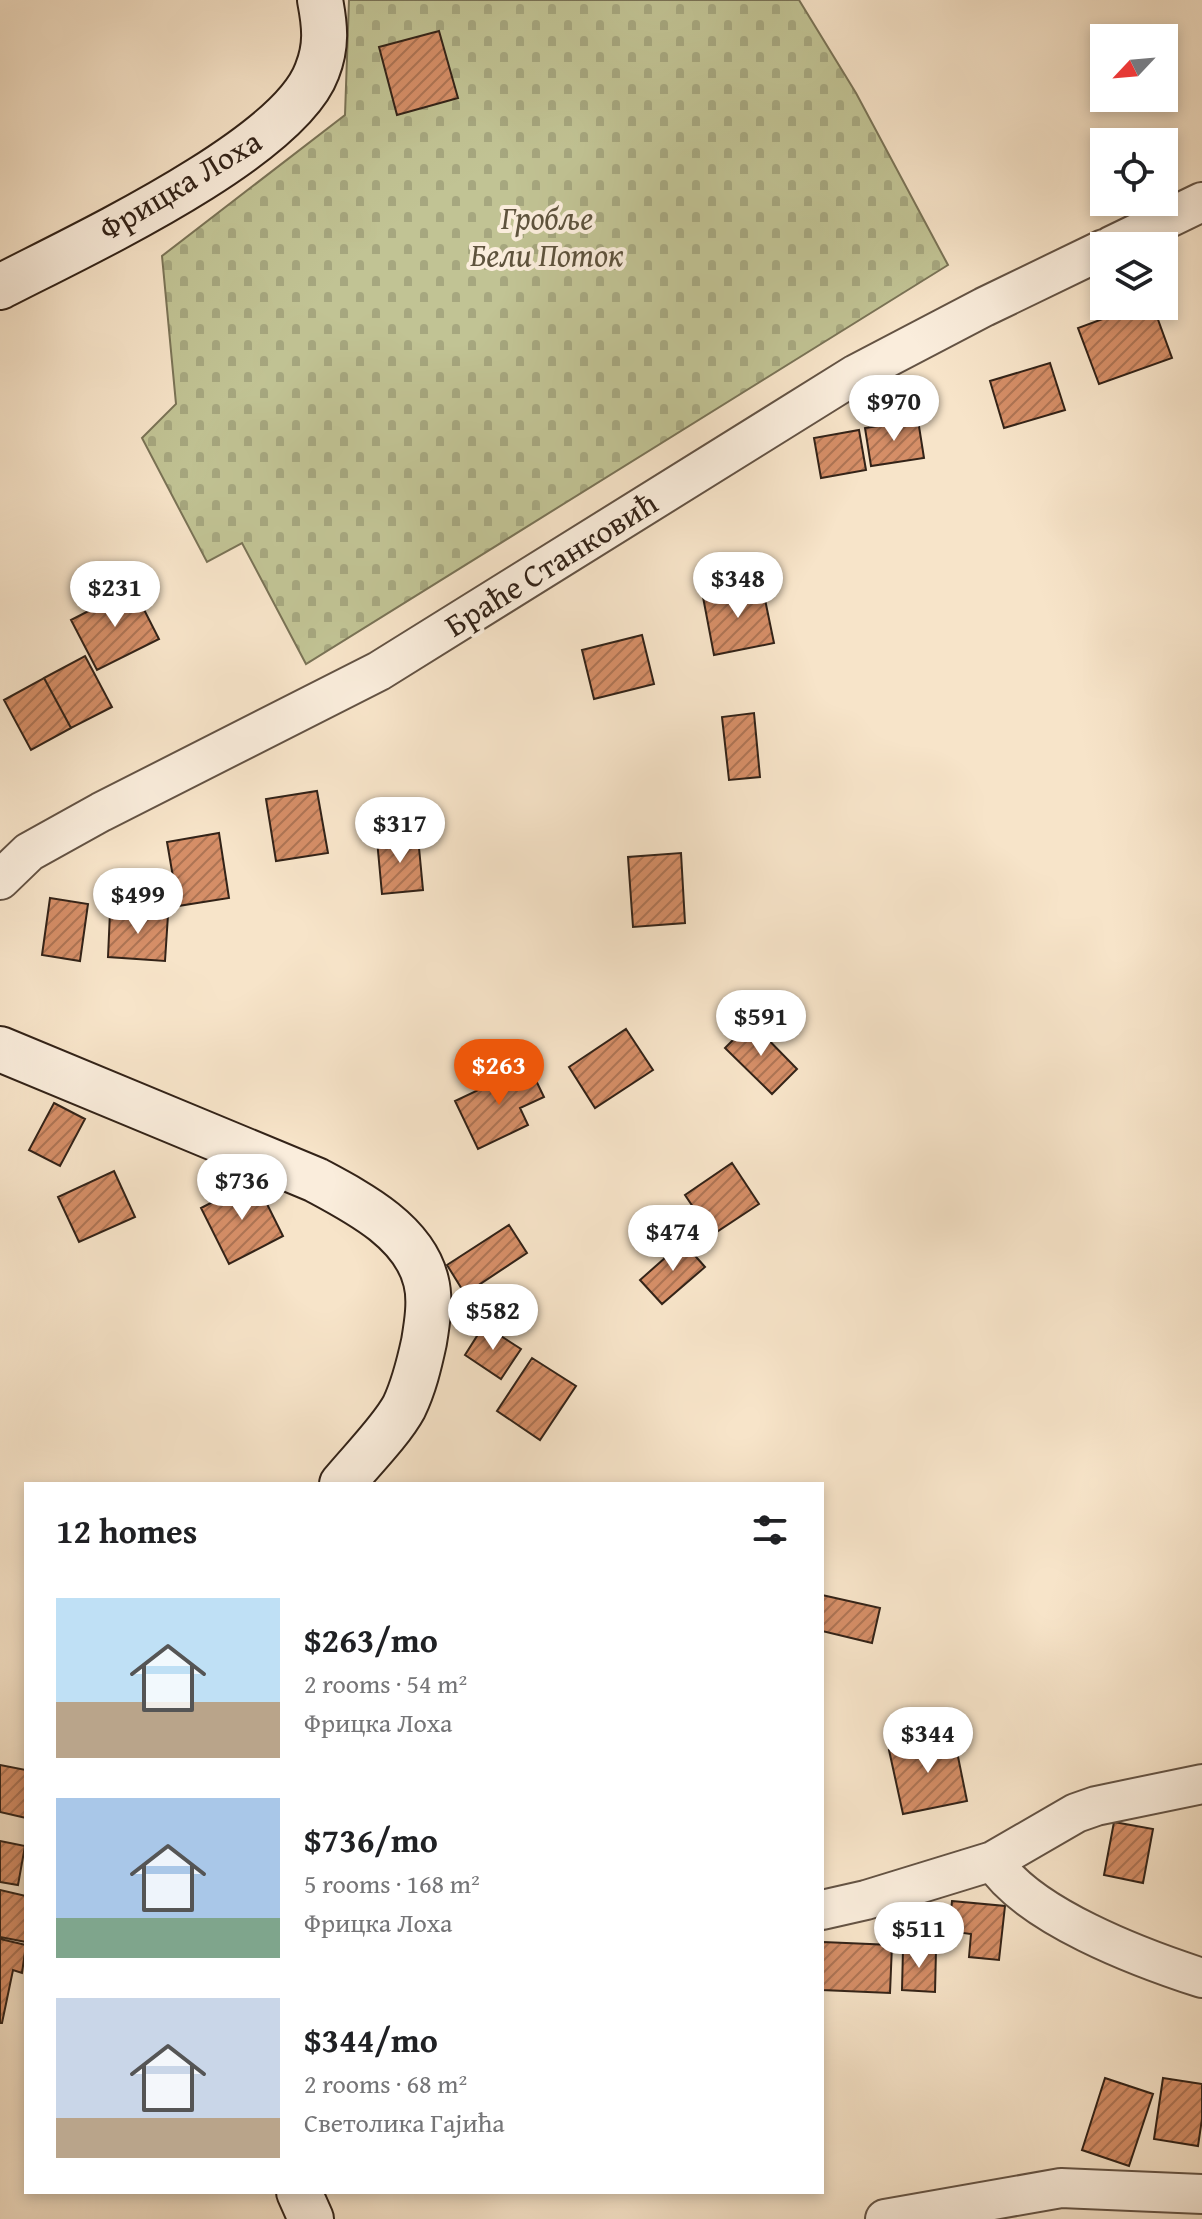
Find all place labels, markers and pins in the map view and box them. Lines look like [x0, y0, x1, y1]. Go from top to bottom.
pin: $970 [847, 375, 941, 443]
pin: $348 [691, 552, 785, 620]
pin: $231 [68, 561, 162, 629]
pin: $317 [353, 797, 447, 865]
pin: $499 [91, 868, 185, 936]
pin: $591 [714, 990, 808, 1058]
pin: $263 [452, 1039, 546, 1107]
pin: $736 [195, 1154, 289, 1222]
pin: $474 [626, 1205, 720, 1273]
pin: $582 [446, 1284, 540, 1352]
pin: $344 [881, 1707, 975, 1775]
pin: $511 [872, 1902, 966, 1970]

